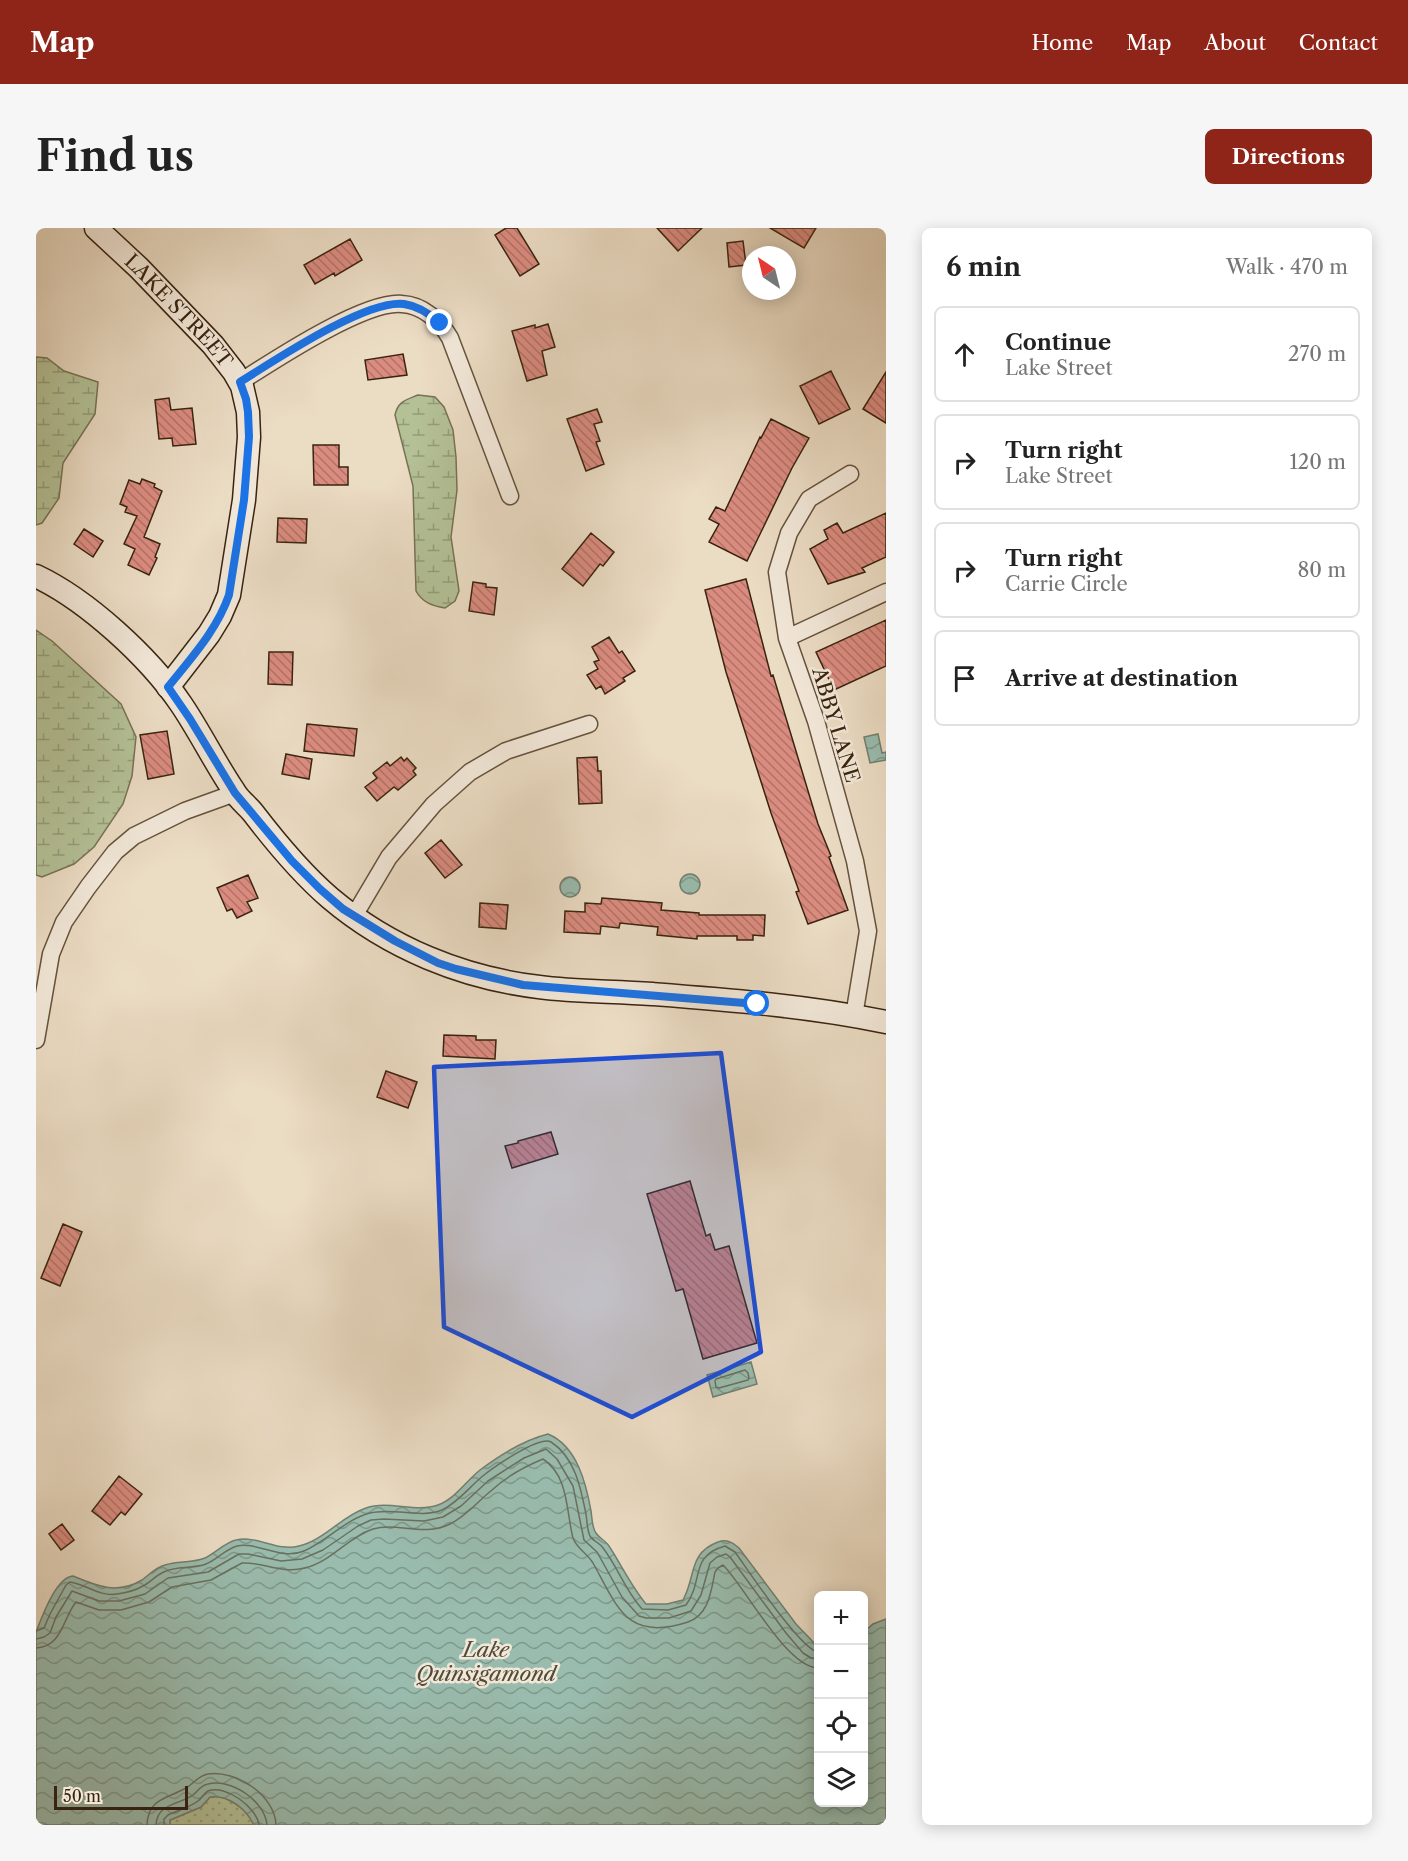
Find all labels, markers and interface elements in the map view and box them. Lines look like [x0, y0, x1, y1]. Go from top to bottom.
text: Map [30, 25, 94, 59]
text: Home [1032, 30, 1093, 55]
text: Map [1126, 30, 1171, 55]
text: About [1204, 30, 1266, 55]
text: Contact [1299, 30, 1378, 55]
button: Directions [1205, 129, 1372, 184]
text: Find us [36, 130, 194, 182]
north arrow [742, 246, 796, 300]
street label: LAKE STREET [120, 249, 238, 372]
text: 6 min [946, 251, 1021, 283]
text: Walk · 470 m [1226, 255, 1348, 279]
route end [426, 309, 452, 335]
text: Continue [1005, 329, 1111, 356]
icon: ahead [948, 338, 981, 371]
text: 270 m [1288, 342, 1346, 366]
text: Lake Street [1005, 356, 1113, 380]
text: Turn right [1005, 437, 1123, 464]
icon: right [948, 446, 981, 479]
text: 120 m [1289, 450, 1346, 474]
text: Lake Street [1005, 464, 1113, 488]
text: Turn right [1005, 545, 1123, 572]
icon: right [948, 554, 981, 587]
text: 80 m [1298, 558, 1346, 582]
text: Carrie Circle [1005, 572, 1128, 596]
icon: arrive [948, 662, 981, 695]
street label: ABBY LANE [807, 664, 865, 785]
text: Arrive at destination [1005, 665, 1238, 692]
route start [743, 990, 769, 1016]
map controls [814, 1591, 868, 1807]
button: + [814, 1591, 868, 1645]
water label: Lake Quinsigamond [416, 1637, 558, 1686]
button: − [814, 1645, 868, 1699]
button: locate [814, 1699, 868, 1753]
button: layers [814, 1753, 868, 1807]
scale bar [54, 1783, 188, 1810]
text: 50 m [63, 1786, 101, 1806]

